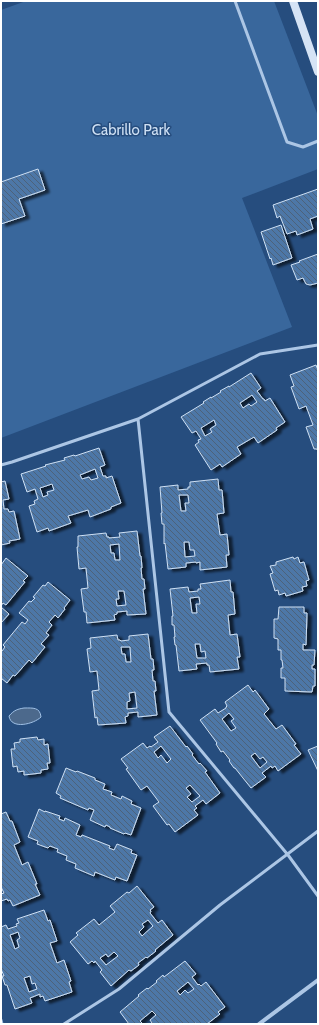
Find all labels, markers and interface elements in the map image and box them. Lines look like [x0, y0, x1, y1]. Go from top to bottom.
park label: Cabrillo Park [92, 121, 170, 139]

